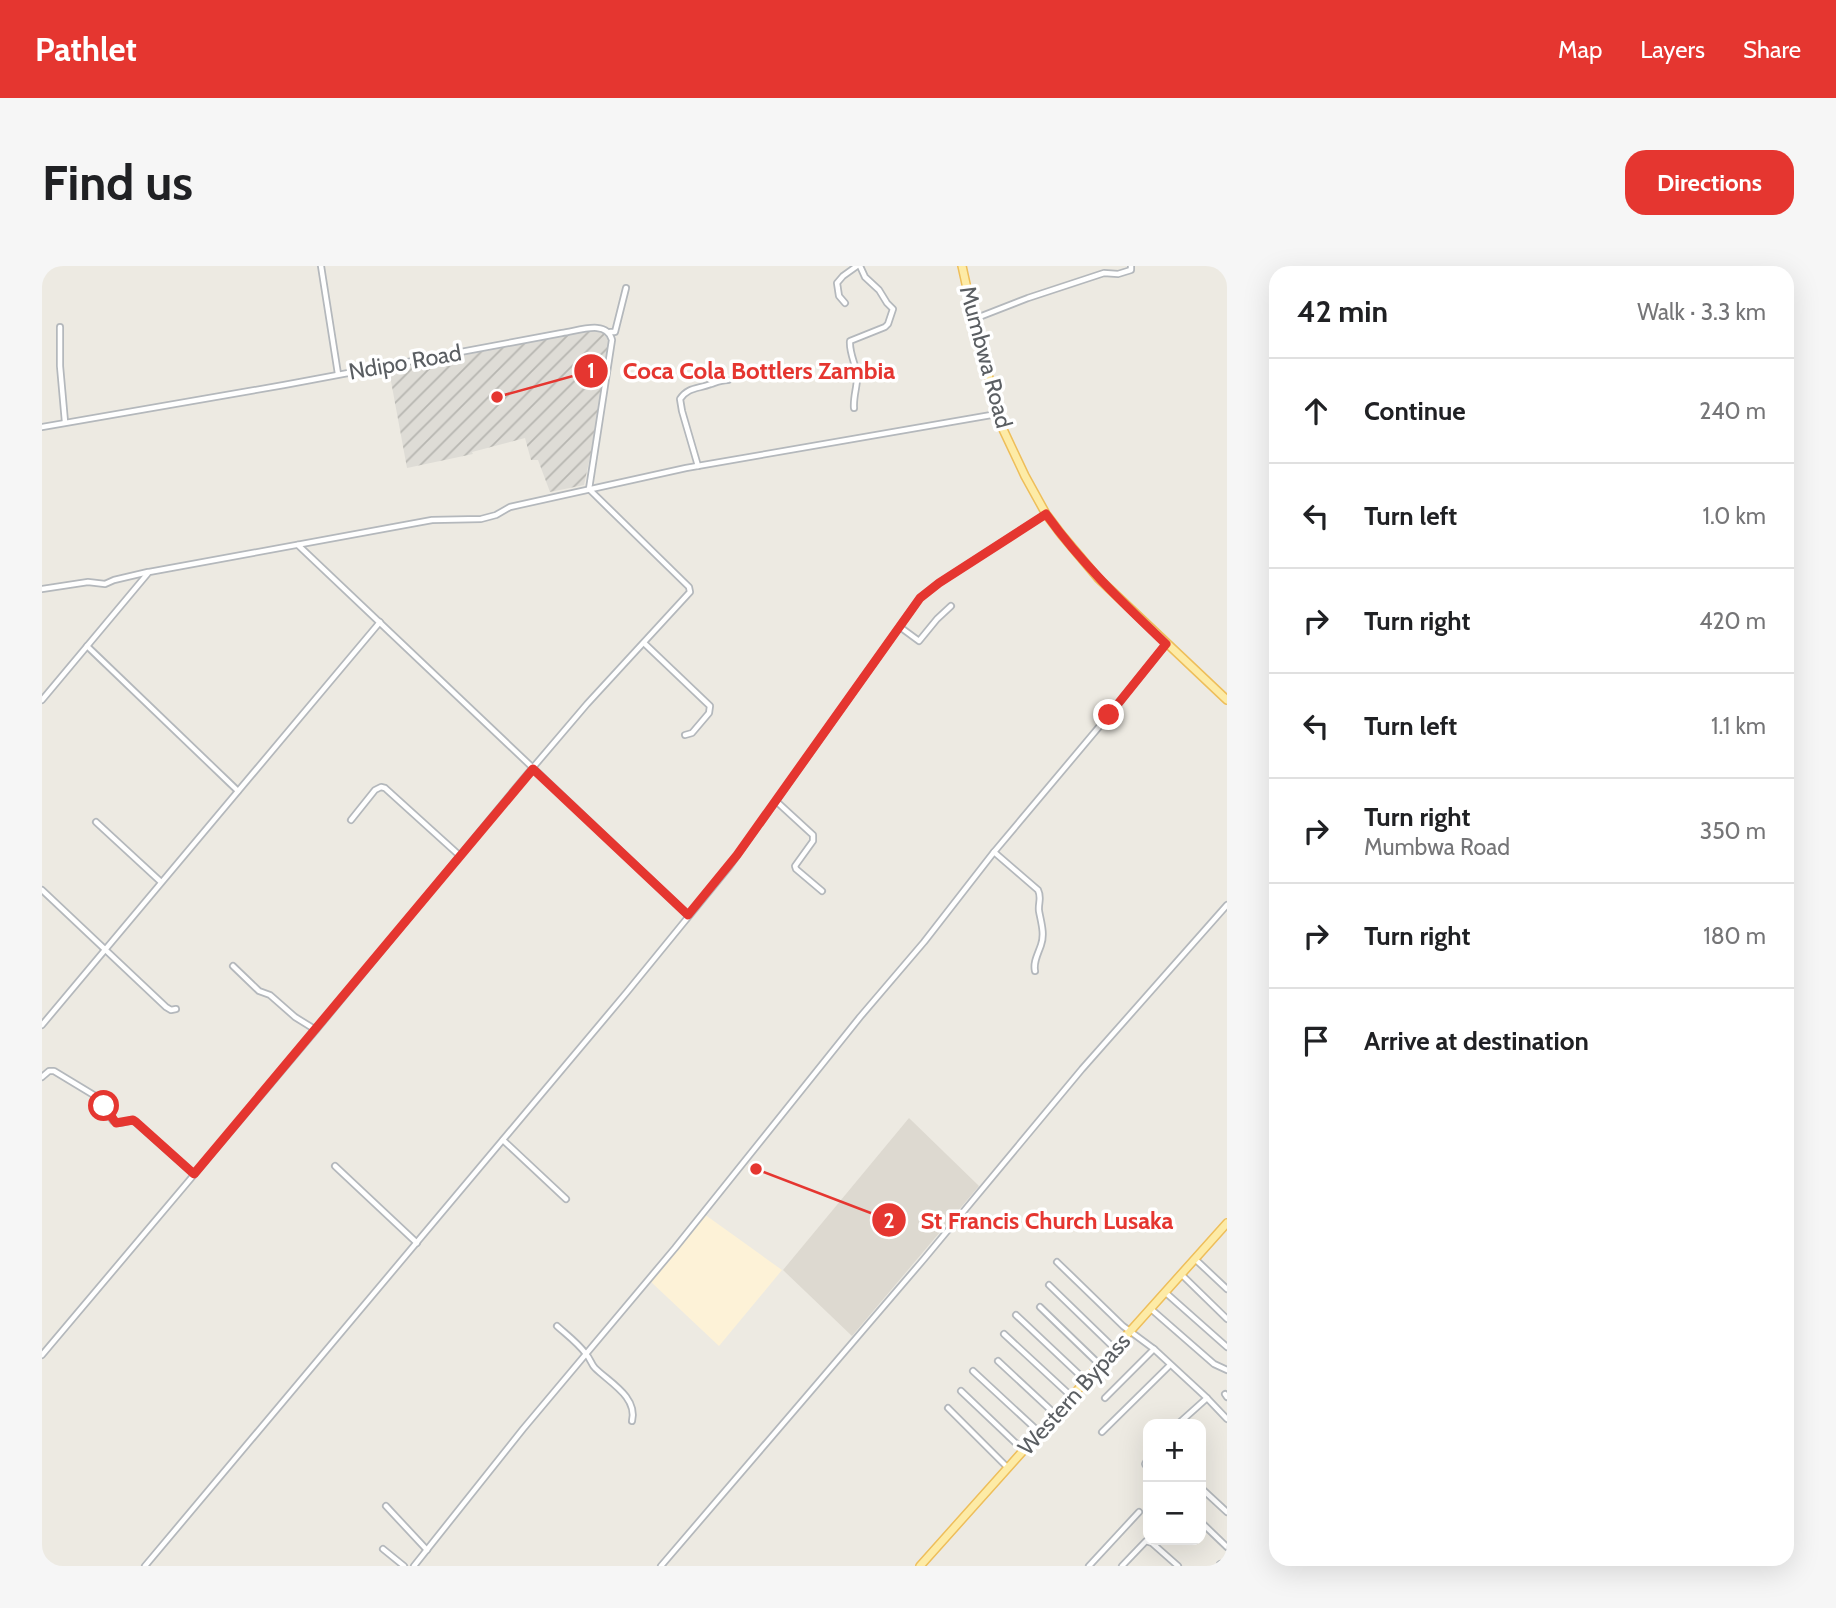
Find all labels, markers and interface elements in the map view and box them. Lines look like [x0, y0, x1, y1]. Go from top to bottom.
text: Pathlet [35, 29, 137, 69]
text: Map [1558, 35, 1602, 64]
text: Layers [1640, 35, 1705, 64]
text: Share [1743, 35, 1801, 64]
button: Directions [1625, 150, 1794, 215]
text: Find us [42, 153, 193, 212]
street label: Mumbwa Road [954, 283, 1018, 431]
text: 42 min [1297, 293, 1388, 330]
text: Walk · 3.3 km [1637, 298, 1766, 326]
street label: Ndipo Road [346, 338, 464, 386]
callout: Coca Cola Bottlers Zambia [574, 348, 909, 393]
text: Coca Cola Bottlers Zambia [623, 356, 895, 385]
text: 1 [587, 358, 595, 383]
icon: ahead [1297, 392, 1335, 430]
text: Continue [1364, 395, 1466, 427]
text: 240 m [1699, 397, 1766, 425]
icon: left [1297, 497, 1335, 535]
text: Turn left [1364, 500, 1457, 532]
text: 1.0 km [1702, 502, 1766, 530]
icon: right [1297, 602, 1335, 640]
text: Turn right [1364, 605, 1470, 637]
text: 420 m [1699, 607, 1766, 635]
route end [1093, 699, 1124, 730]
icon: left [1297, 707, 1335, 745]
text: Turn left [1364, 710, 1457, 742]
text: 1.1 km [1711, 712, 1766, 740]
text: Turn right [1364, 801, 1470, 833]
icon: right [1297, 812, 1335, 850]
text: 350 m [1700, 817, 1766, 845]
text: Mumbwa Road [1364, 833, 1510, 861]
icon: right [1297, 917, 1335, 955]
text: Turn right [1364, 920, 1470, 952]
text: 180 m [1703, 922, 1766, 950]
icon: arrive [1297, 1022, 1335, 1060]
text: Arrive at destination [1364, 1025, 1589, 1057]
route start [88, 1090, 119, 1121]
callout: St Francis Church Lusaka [871, 1198, 1187, 1243]
text: St Francis Church Lusaka [920, 1206, 1174, 1235]
text: 2 [883, 1208, 895, 1233]
street label: Western Bypass [1012, 1327, 1136, 1461]
map controls [1143, 1419, 1206, 1545]
button: + [1143, 1419, 1206, 1482]
button: − [1143, 1482, 1206, 1545]

